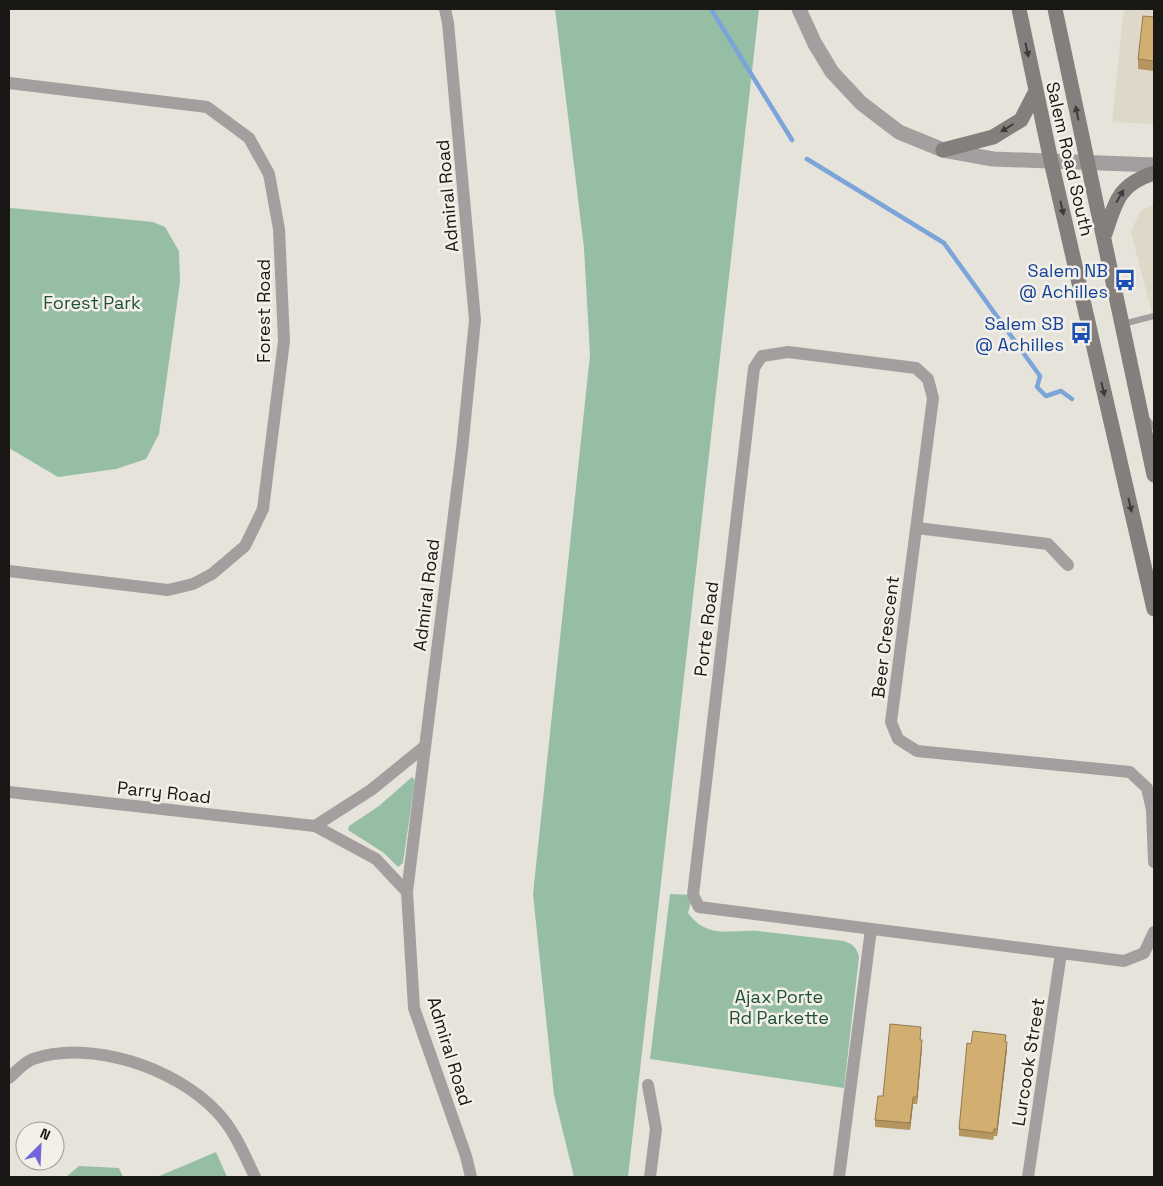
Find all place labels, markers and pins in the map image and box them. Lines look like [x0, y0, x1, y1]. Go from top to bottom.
place label: Salem NB @ Achilles [1019, 259, 1108, 303]
bus stop icon: Salem NB @ Achilles [1112, 267, 1138, 293]
place label: Salem SB @ Achilles [975, 312, 1064, 356]
bus stop icon: Salem SB @ Achilles [1068, 320, 1094, 346]

